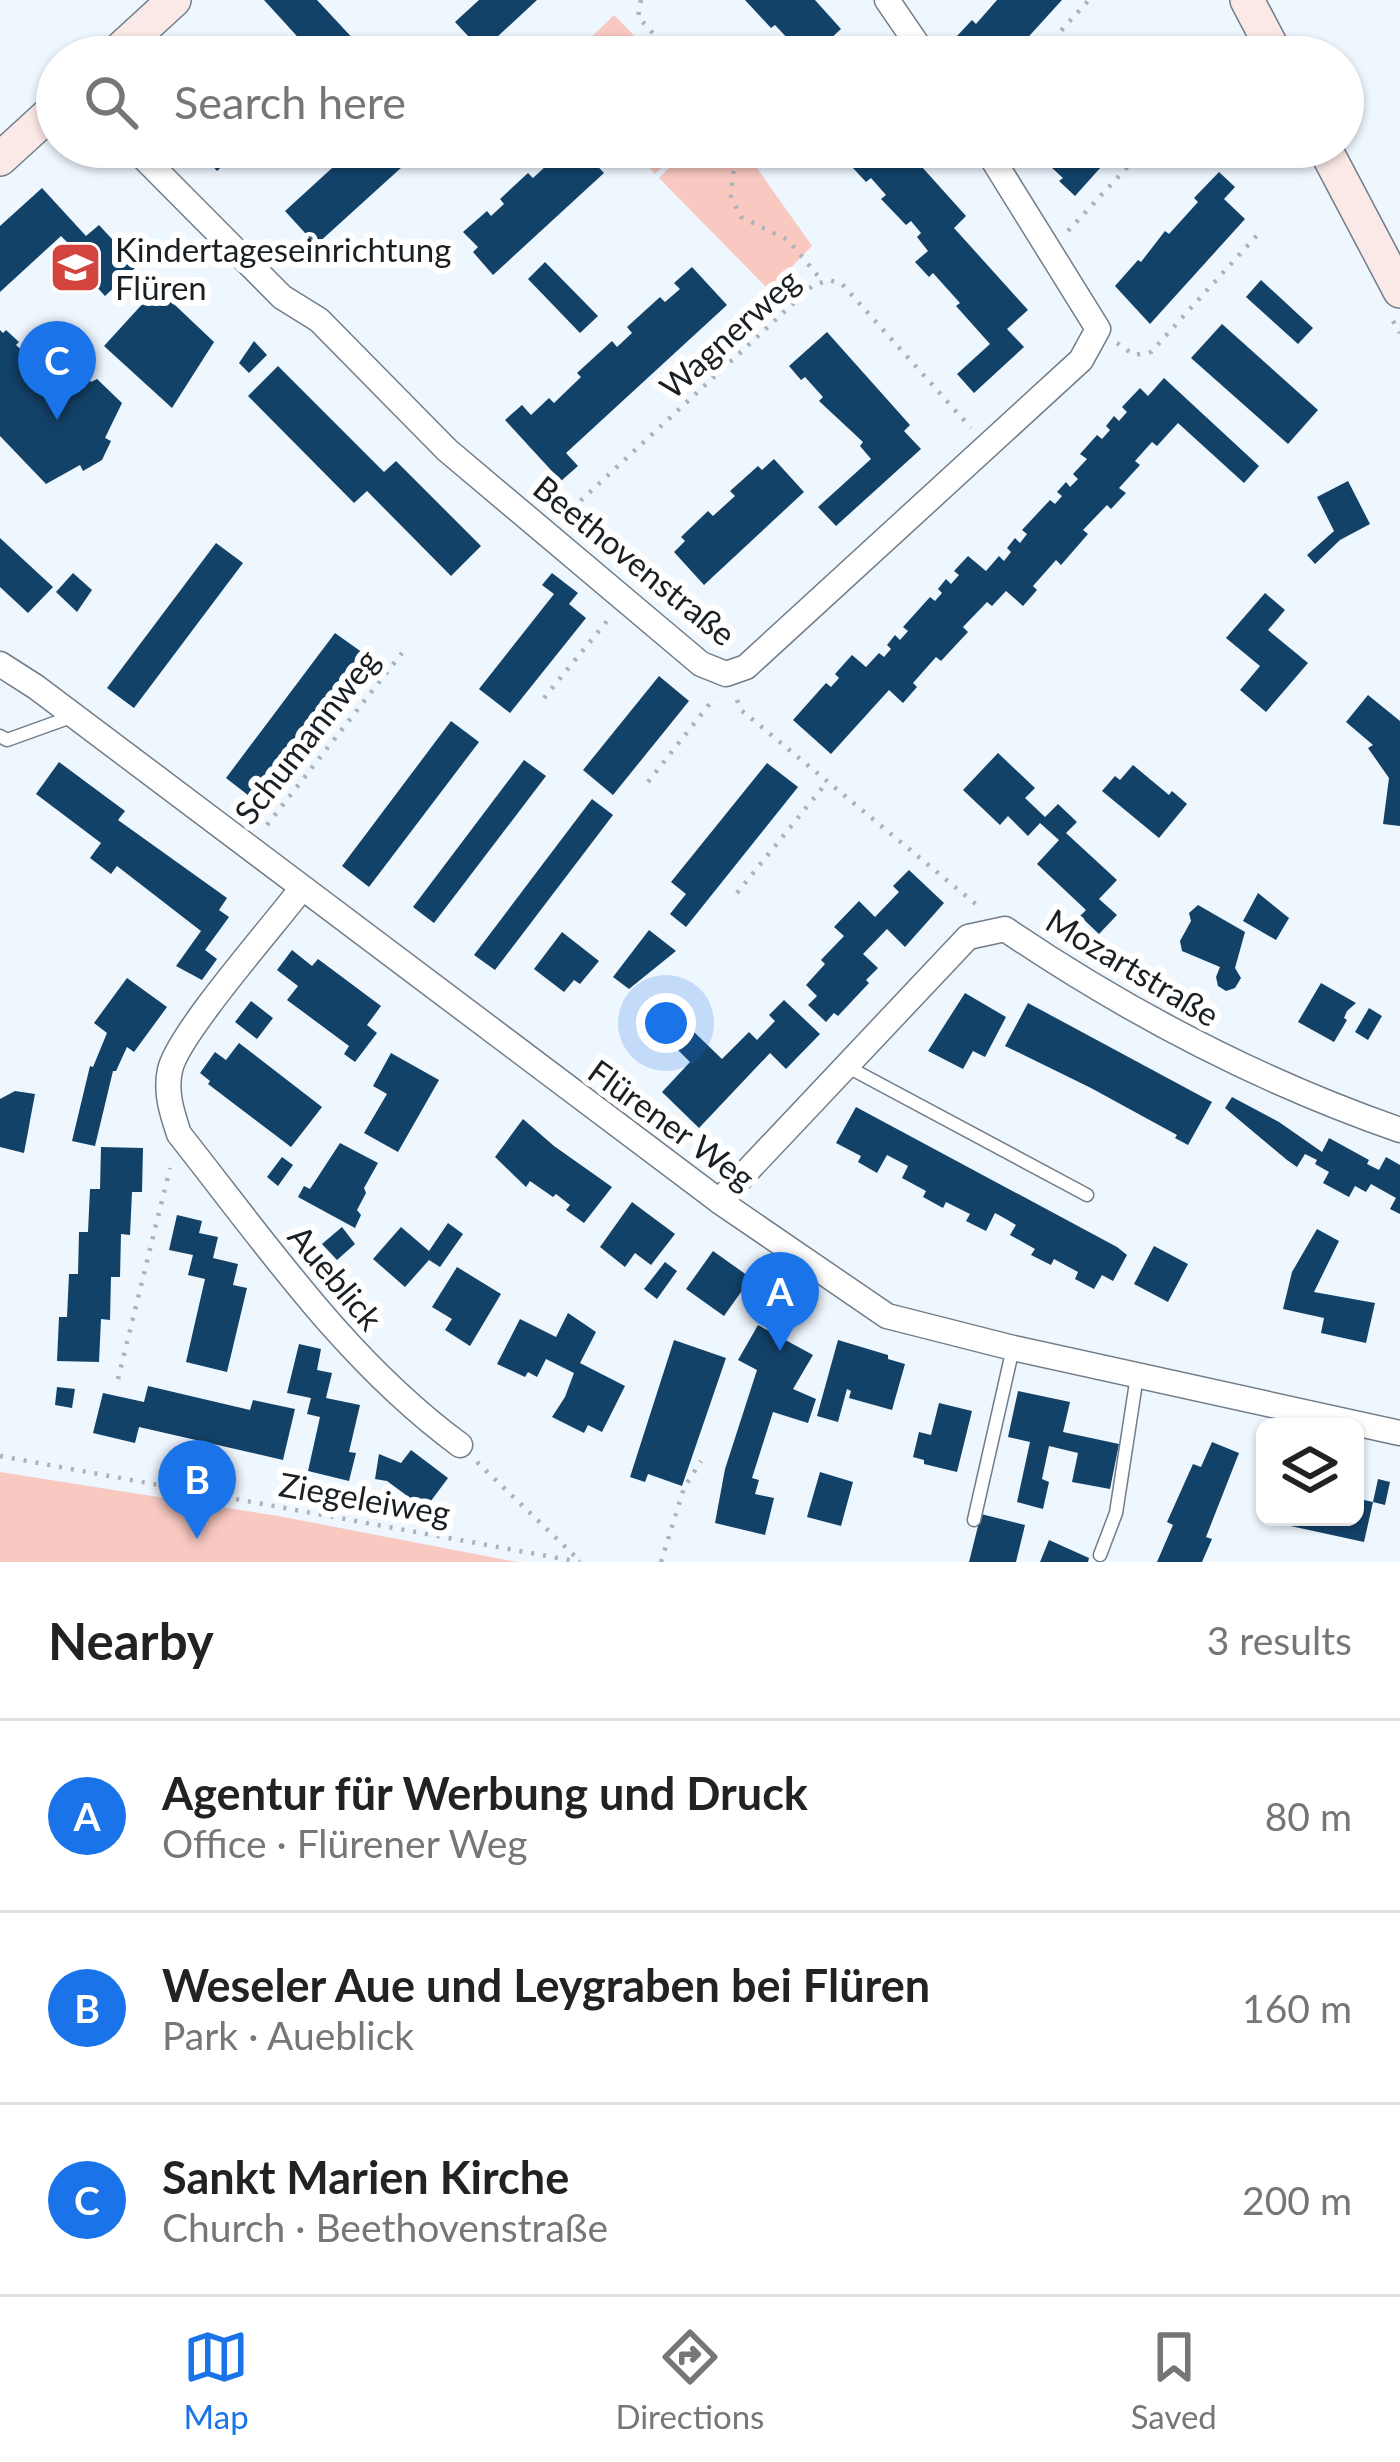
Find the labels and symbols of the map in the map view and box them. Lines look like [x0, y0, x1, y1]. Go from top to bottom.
place label: Kindertageseinrichtung Flüren [115, 229, 451, 307]
school or university icon: Kindertageseinrichtung Flüren [48, 240, 104, 296]
street label: Wagnerweg [651, 260, 807, 406]
pin: C [18, 321, 96, 420]
street label: Beethovenstraße [526, 467, 744, 653]
street label: Schumannweg [225, 641, 387, 831]
street label: Mozartstraße [1039, 900, 1227, 1034]
your location [636, 993, 696, 1053]
street label: Flürener Weg [581, 1050, 763, 1198]
street label: Aueblick [281, 1216, 391, 1338]
pin: A [741, 1252, 819, 1351]
pin: B [158, 1440, 236, 1539]
street label: Ziegeleiweg [276, 1463, 454, 1533]

